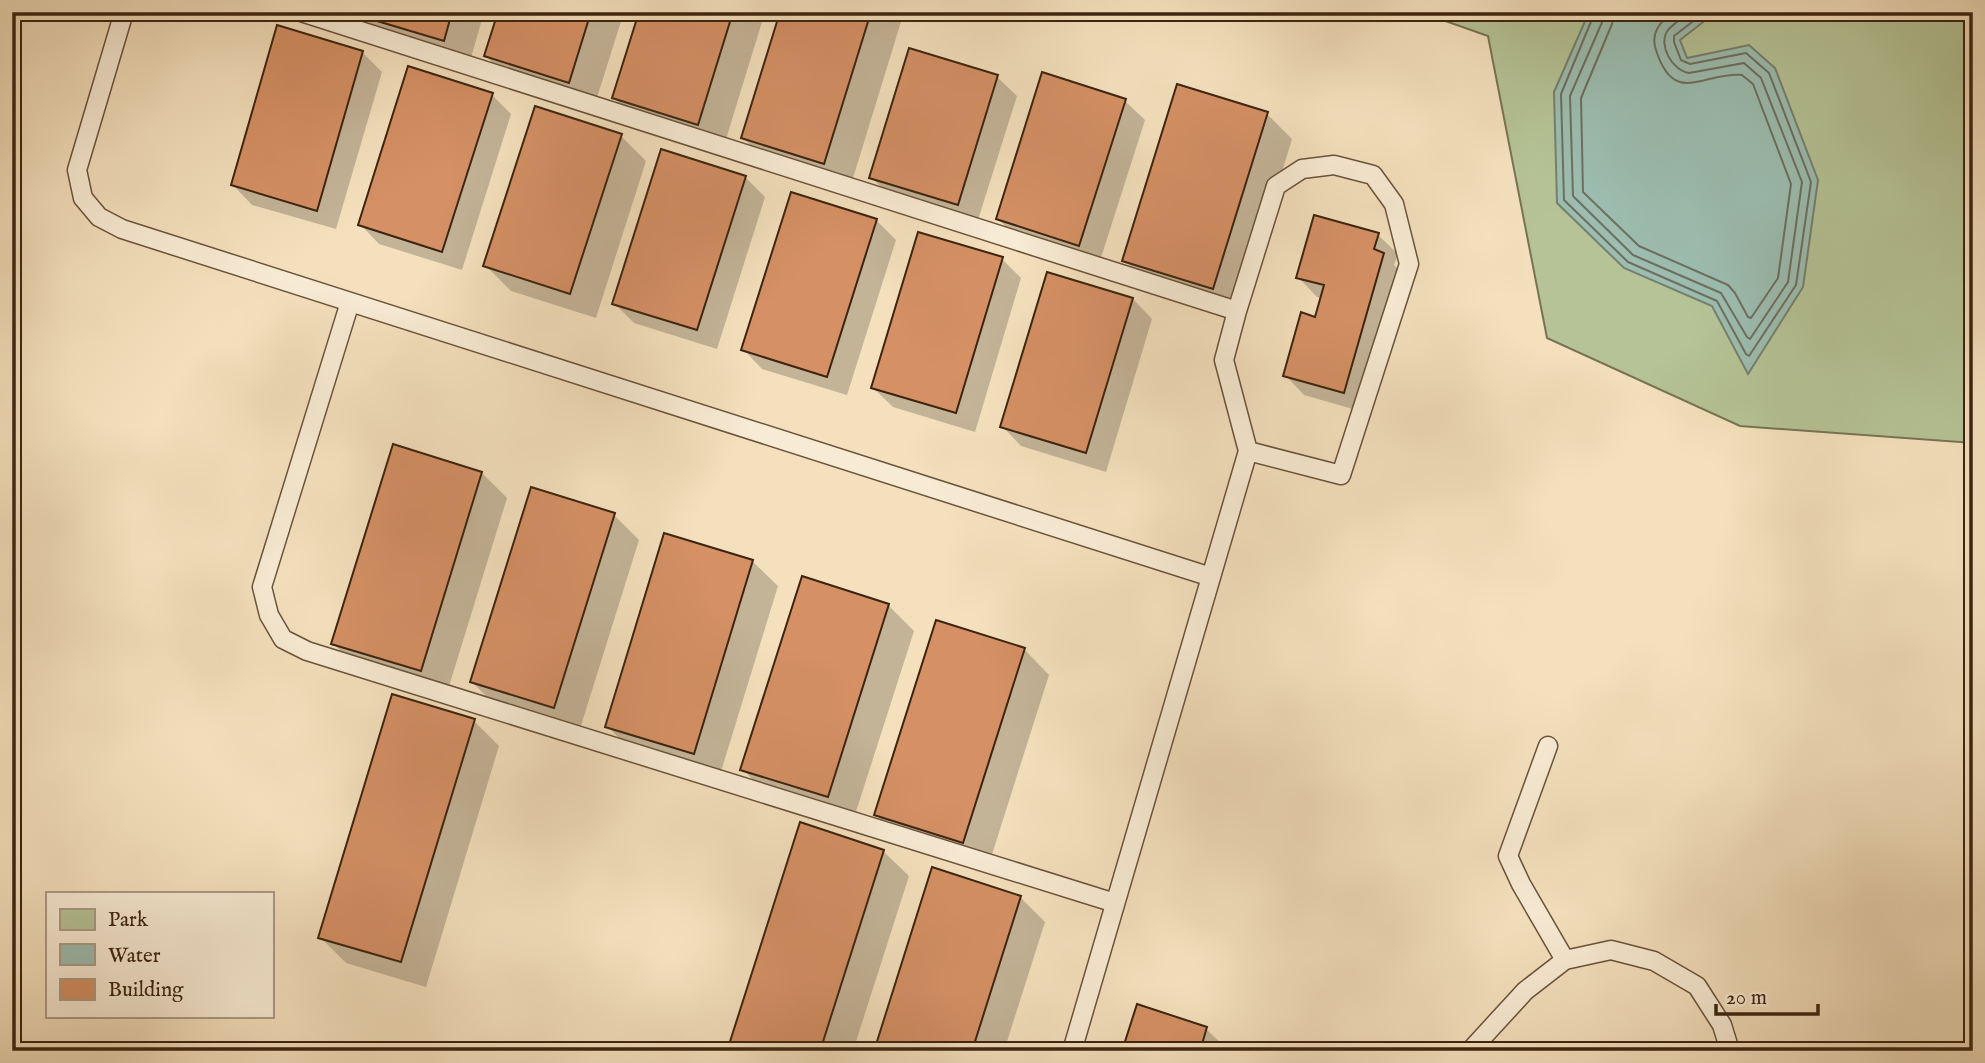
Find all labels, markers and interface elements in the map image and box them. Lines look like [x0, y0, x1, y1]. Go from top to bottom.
legend [46, 892, 273, 1018]
text: Park [108, 907, 149, 934]
text: Water [108, 943, 161, 970]
scale bar [1716, 972, 1817, 1016]
text: Building [108, 977, 184, 1004]
text: 20 m [1726, 985, 1767, 1012]

